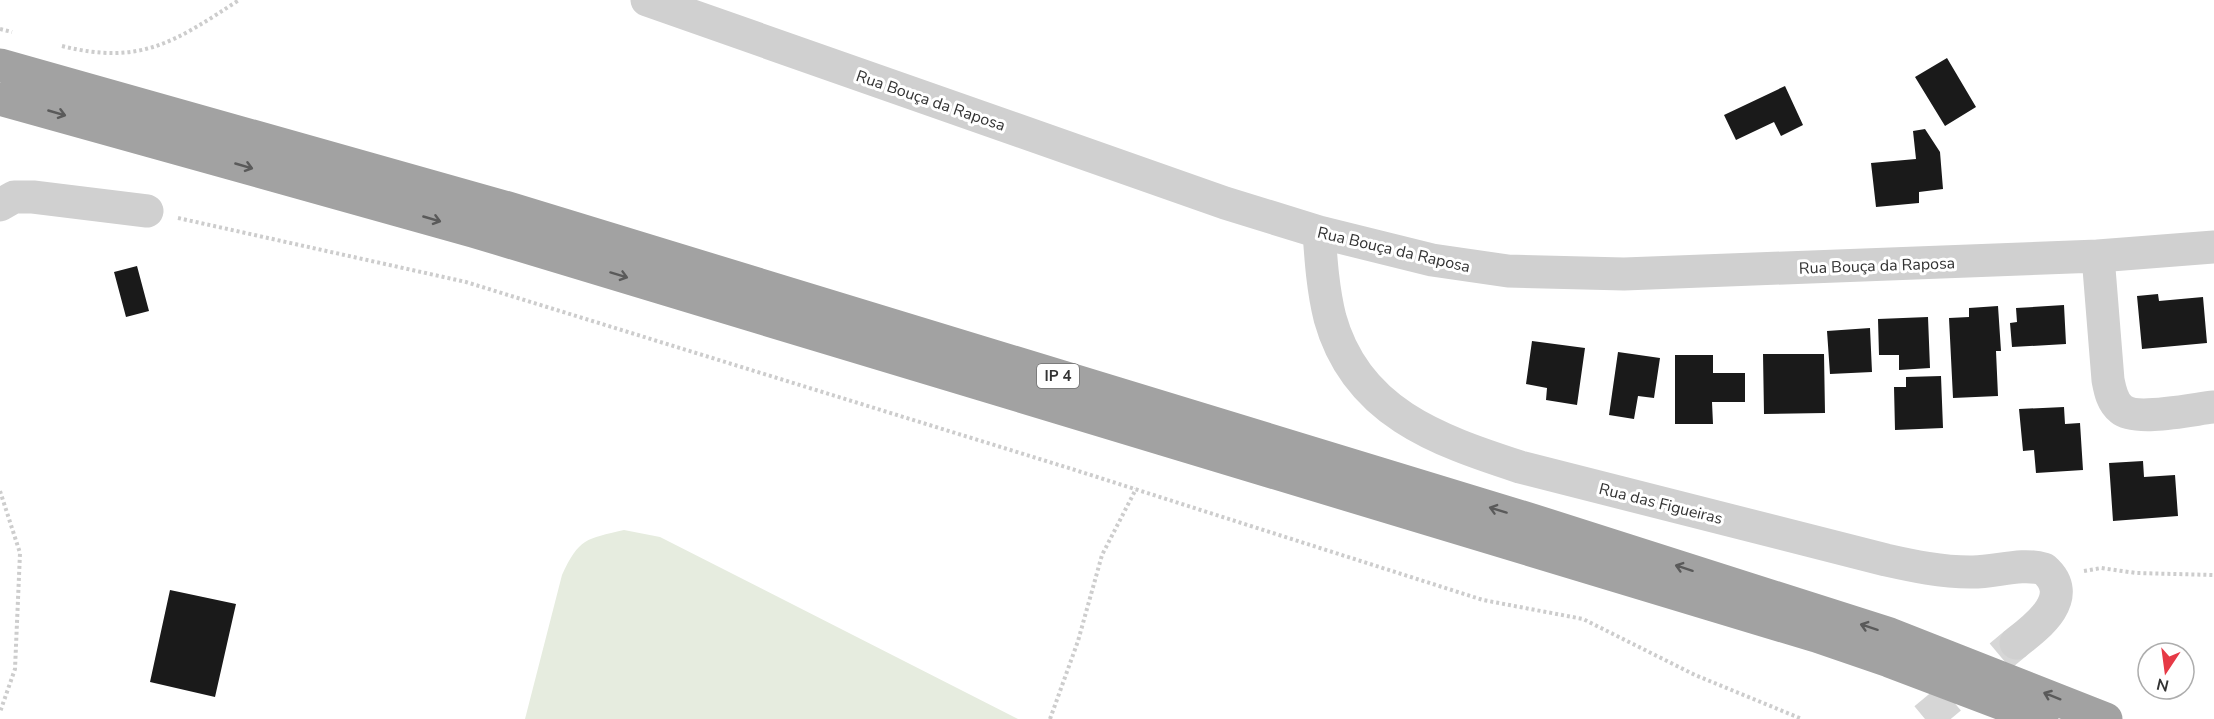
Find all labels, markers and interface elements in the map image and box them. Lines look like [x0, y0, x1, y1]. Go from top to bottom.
street label: Rua Bouça da Raposa [853, 65, 1008, 137]
one-way arrow [47, 108, 66, 120]
one-way arrow [234, 161, 253, 172]
one-way arrow [422, 214, 441, 225]
street label: Rua Bouça da Raposa [1315, 222, 1472, 278]
street label: Rua Bouça da Raposa [1799, 252, 1956, 280]
one-way arrow [609, 270, 628, 281]
road number: IP 4 [1037, 364, 1079, 388]
street label: Rua das Figueiras [1597, 478, 1725, 530]
one-way arrow [1489, 504, 1508, 515]
one-way arrow [1675, 562, 1694, 573]
one-way arrow [1860, 621, 1879, 632]
north arrow [2136, 641, 2196, 701]
text: N [2155, 673, 2171, 697]
one-way arrow [2043, 690, 2062, 701]

